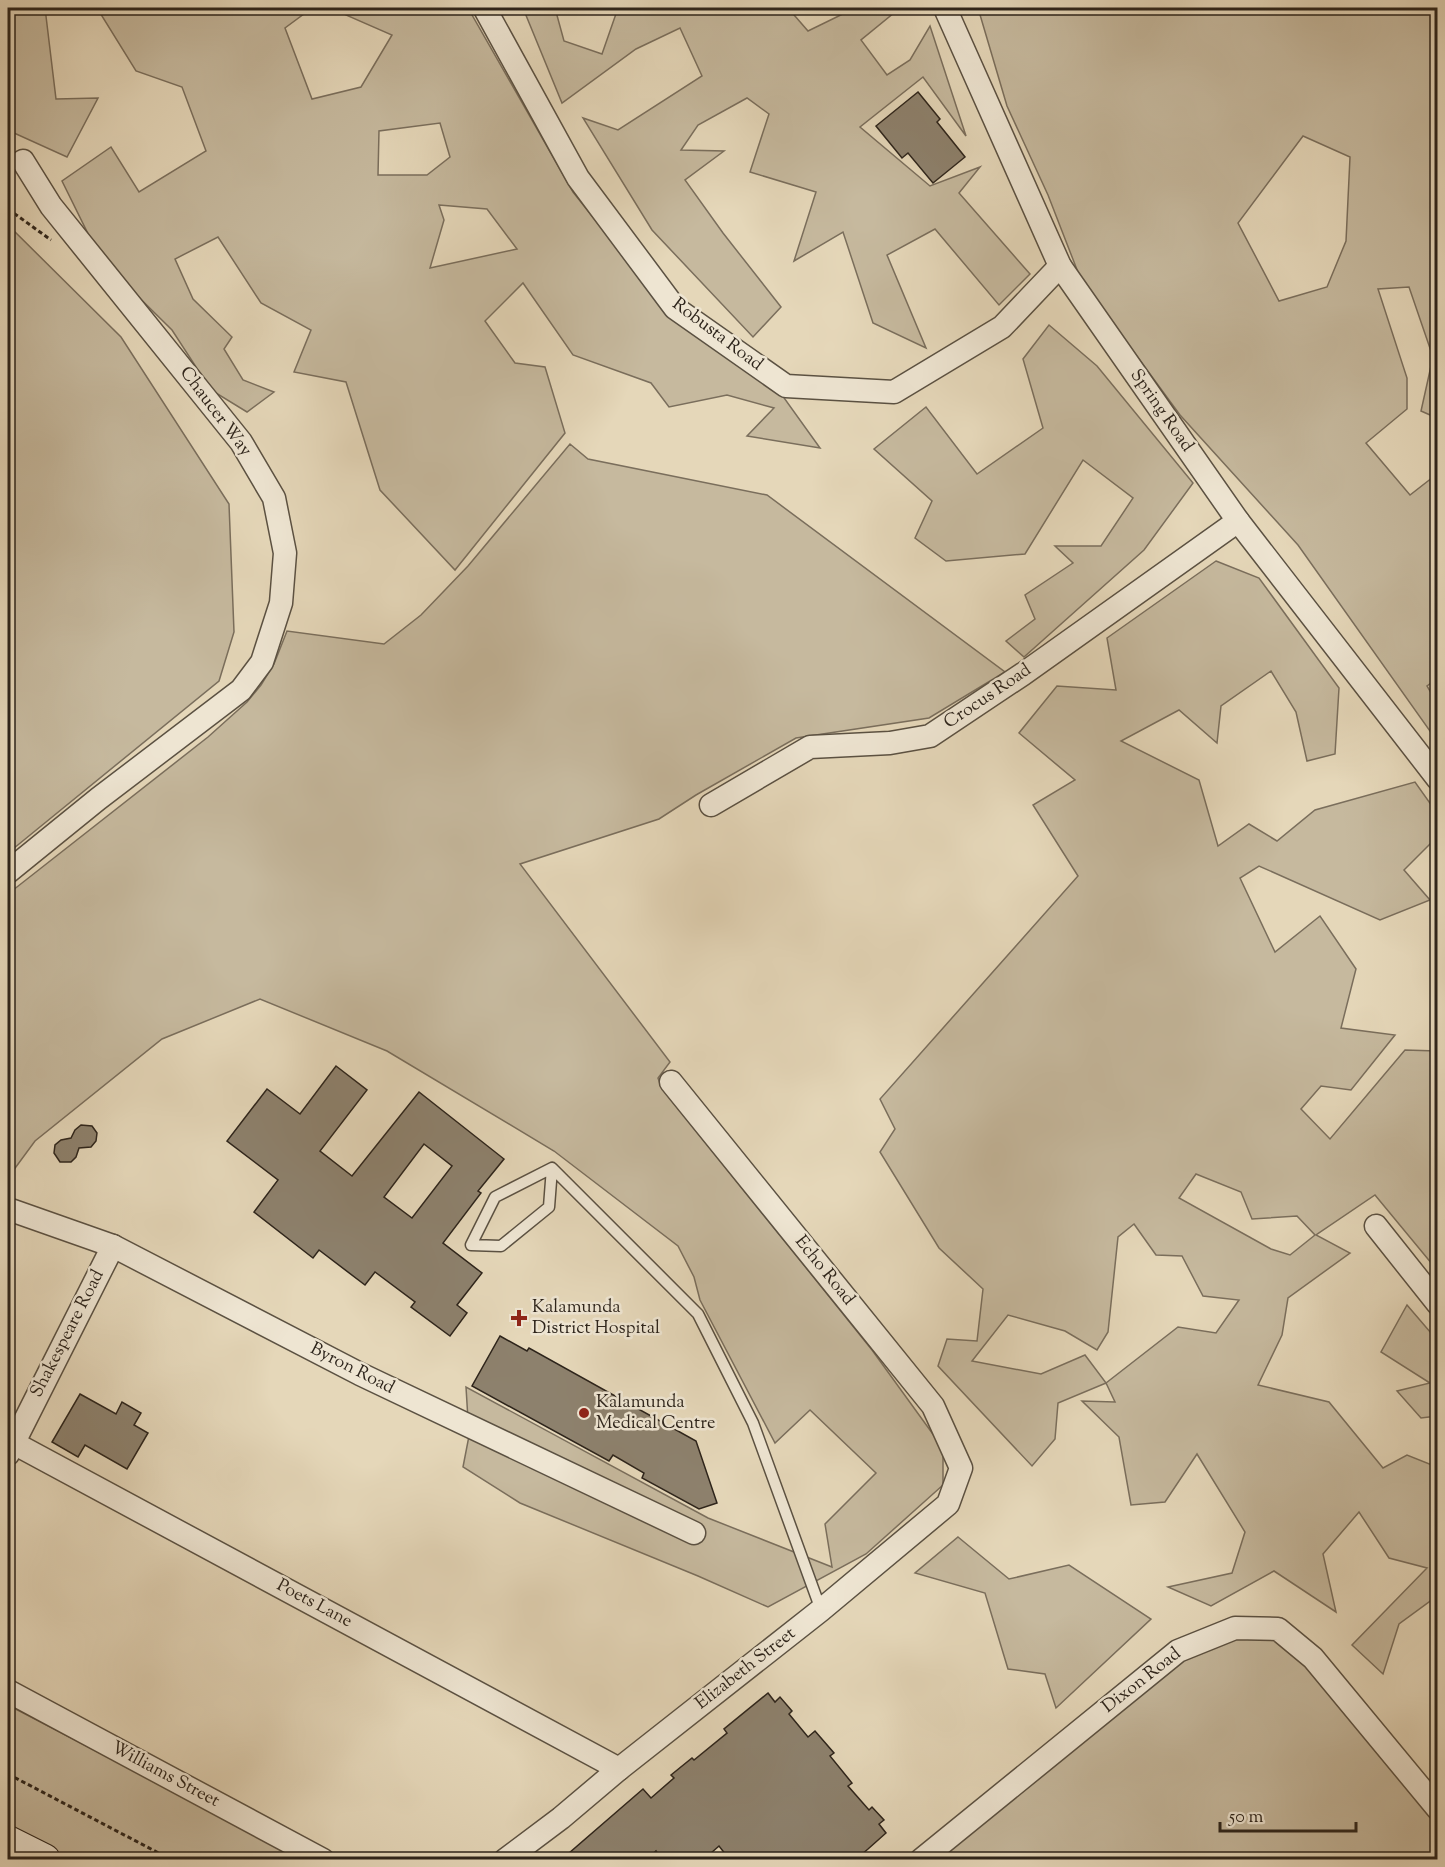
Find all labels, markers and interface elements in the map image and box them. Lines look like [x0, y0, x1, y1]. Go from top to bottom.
street label: Robusta Road [666, 292, 768, 378]
street label: Chaucer Way [173, 362, 257, 462]
street label: Spring Road [1123, 364, 1199, 458]
street label: Crocus Road [939, 658, 1037, 736]
street label: Echo Road [788, 1230, 860, 1312]
street label: Shakespeare Road [25, 1266, 111, 1402]
place label: Kalamunda District Hospital [532, 1295, 660, 1342]
marker: Kalamunda District Hospital [510, 1309, 528, 1327]
street label: Byron Road [305, 1337, 399, 1401]
place label: Kalamunda Medical Centre [596, 1390, 715, 1437]
marker: Kalamunda Medical Centre [577, 1406, 591, 1420]
street label: Poets Lane [271, 1573, 357, 1635]
street label: Elizabeth Street [690, 1621, 802, 1717]
street label: Dixon Road [1097, 1642, 1187, 1720]
street label: Williams Street [106, 1735, 224, 1815]
scale bar [1220, 1795, 1356, 1833]
text: 50 m [1228, 1805, 1264, 1831]

